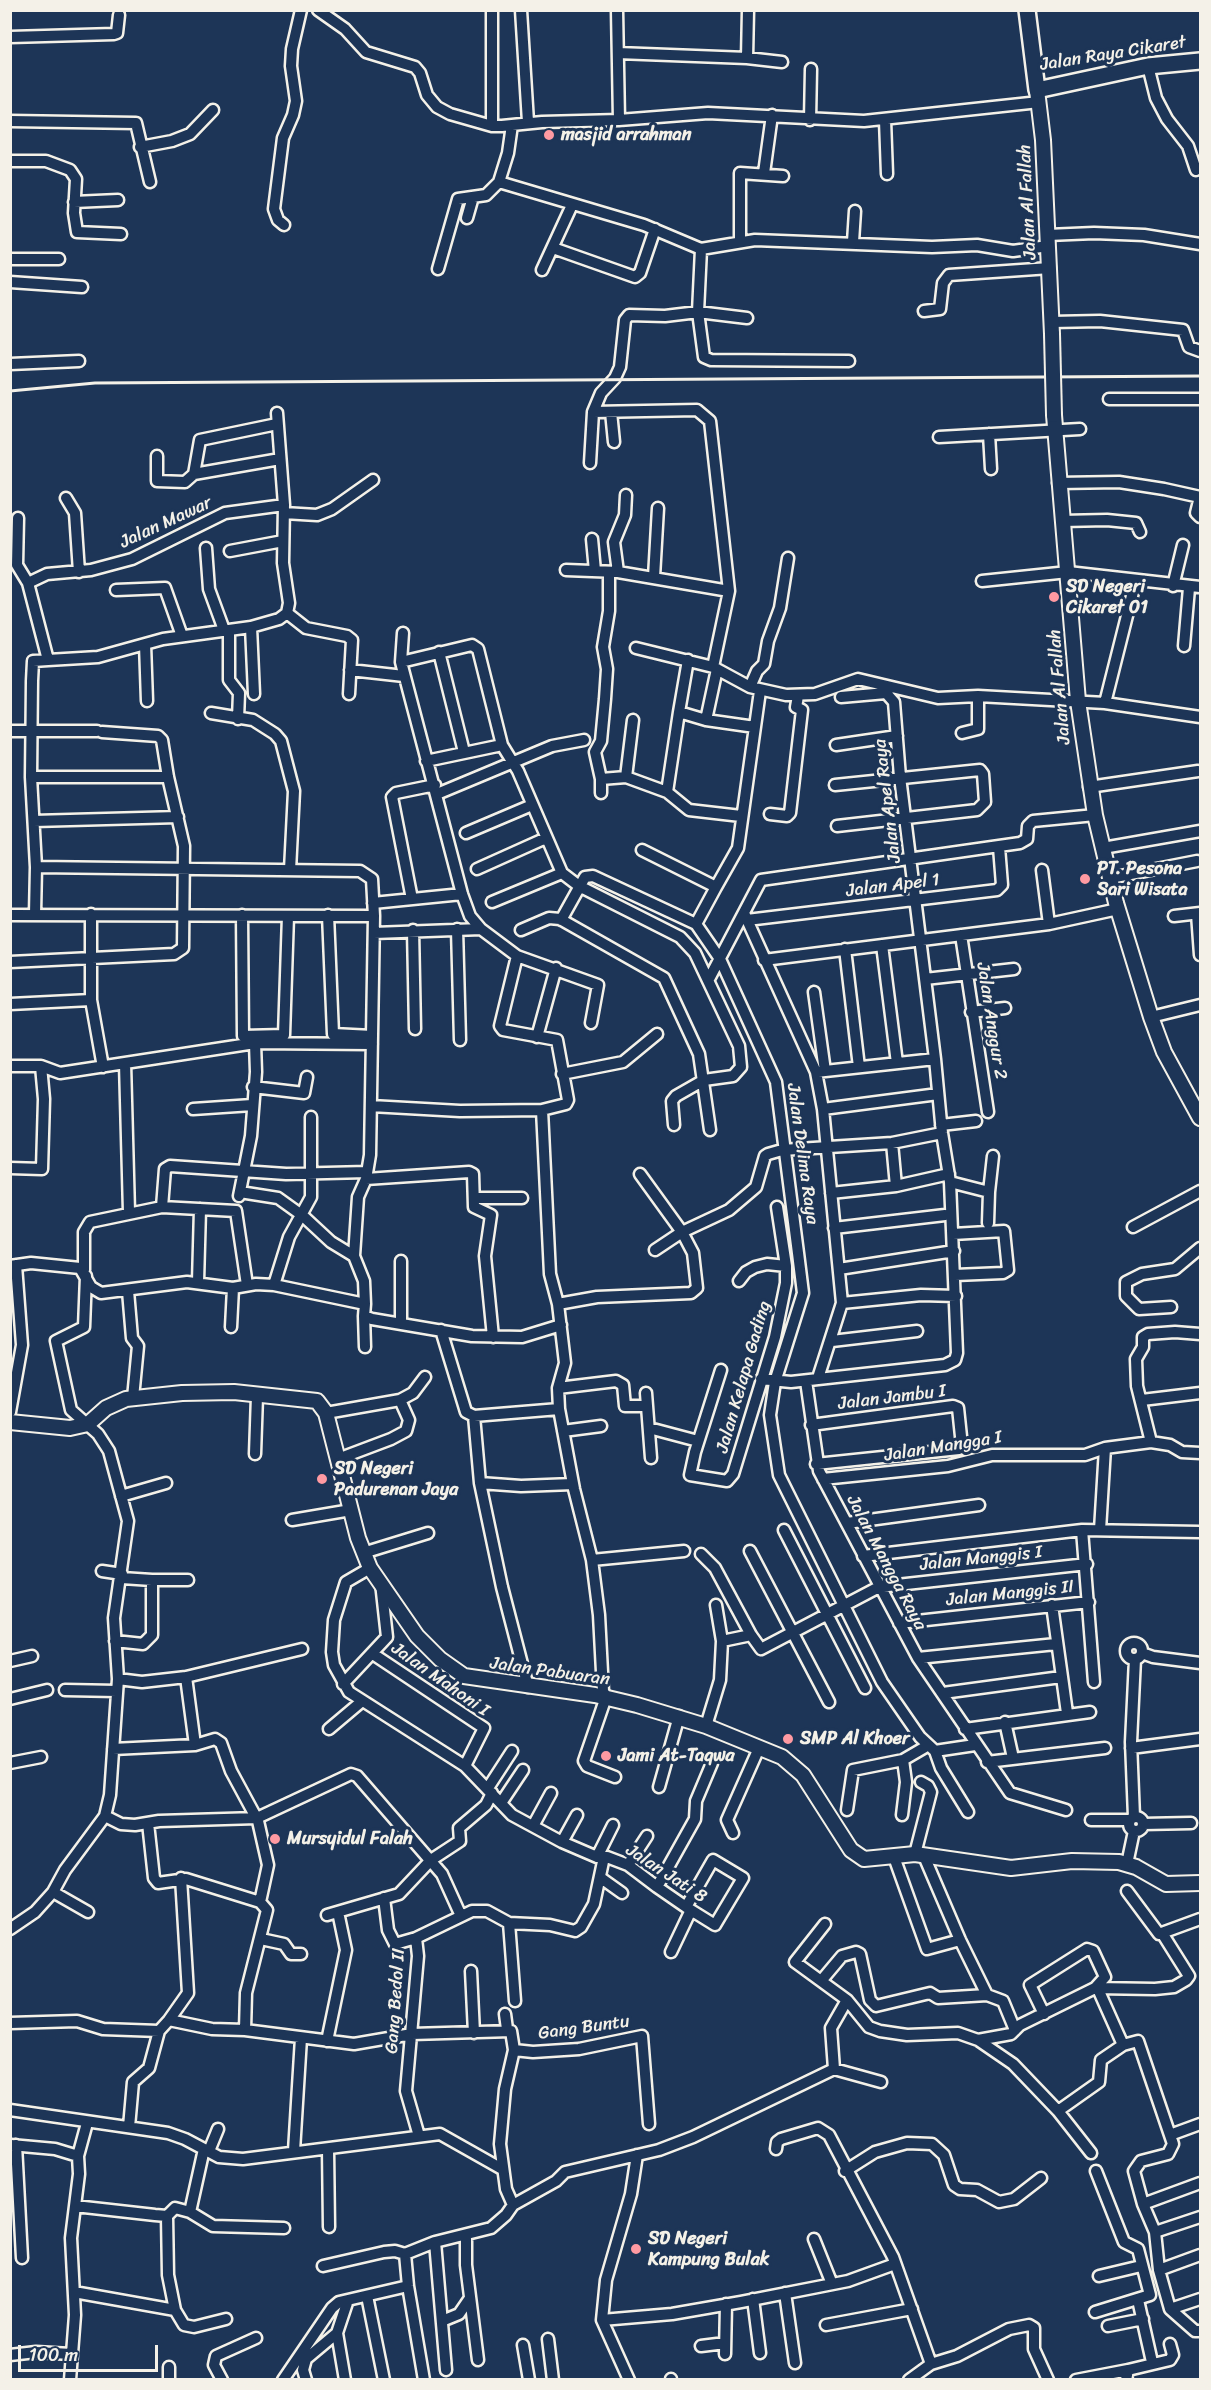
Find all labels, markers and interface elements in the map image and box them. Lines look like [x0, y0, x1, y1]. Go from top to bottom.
street label: Jalan Raya Cikaret [1039, 32, 1187, 76]
place label: masjid arrahman [561, 124, 691, 146]
marker: masjid arrahman [542, 128, 556, 142]
street label: Jalan Al Fallah [1014, 144, 1042, 260]
street label: Jalan Mawar [117, 492, 215, 554]
place label: SD Negeri Cikaret 01 [1066, 576, 1148, 618]
marker: SD Negeri Cikaret 01 [1047, 590, 1061, 604]
street label: Jalan Al Fallah [1044, 629, 1076, 745]
street label: Jalan Apel Raya [870, 738, 906, 864]
place label: PT. Pesona Sari Wisata [1097, 858, 1187, 900]
street label: Jalan Apel 1 [845, 870, 941, 902]
marker: PT. Pesona Sari Wisata [1078, 872, 1092, 886]
street label: Jalan Anggur 2 [971, 961, 1011, 1081]
street label: Jalan Delima Raya [781, 1082, 823, 1226]
street label: Jalan Kelapa Gading [712, 1299, 776, 1455]
street label: Jalan Jambu I [837, 1381, 947, 1415]
street label: Jalan Mangga I [883, 1427, 1003, 1467]
place label: SD Negeri Padurenan Jaya [334, 1458, 458, 1500]
marker: SD Negeri Padurenan Jaya [315, 1472, 329, 1486]
street label: Jalan Mangga Raya [841, 1492, 931, 1634]
street label: Jalan Manggis I [919, 1542, 1043, 1576]
street label: Jalan Manggis II [945, 1577, 1075, 1611]
street label: Jalan Mahoni I [387, 1638, 493, 1722]
street label: Jalan Pabuaran [489, 1653, 611, 1691]
place label: SMP Al Khoer [800, 1728, 909, 1750]
marker: SMP Al Khoer [781, 1732, 795, 1746]
place label: Jami At-Taqwa [618, 1745, 735, 1767]
marker: Jami At-Taqwa [599, 1749, 613, 1763]
place label: Mursyidul Falah [287, 1828, 413, 1850]
marker: Mursyidul Falah [268, 1832, 282, 1846]
street label: Jalan Jati 8 [622, 1840, 710, 1908]
street label: Gang Bedol II [382, 1948, 410, 2054]
street label: Gang Buntu [537, 2011, 631, 2045]
place label: SD Negeri Kampung Bulak [648, 2228, 769, 2270]
marker: SD Negeri Kampung Bulak [629, 2242, 643, 2256]
scale bar [21, 2333, 160, 2371]
text: 100 m [29, 2339, 78, 2371]

